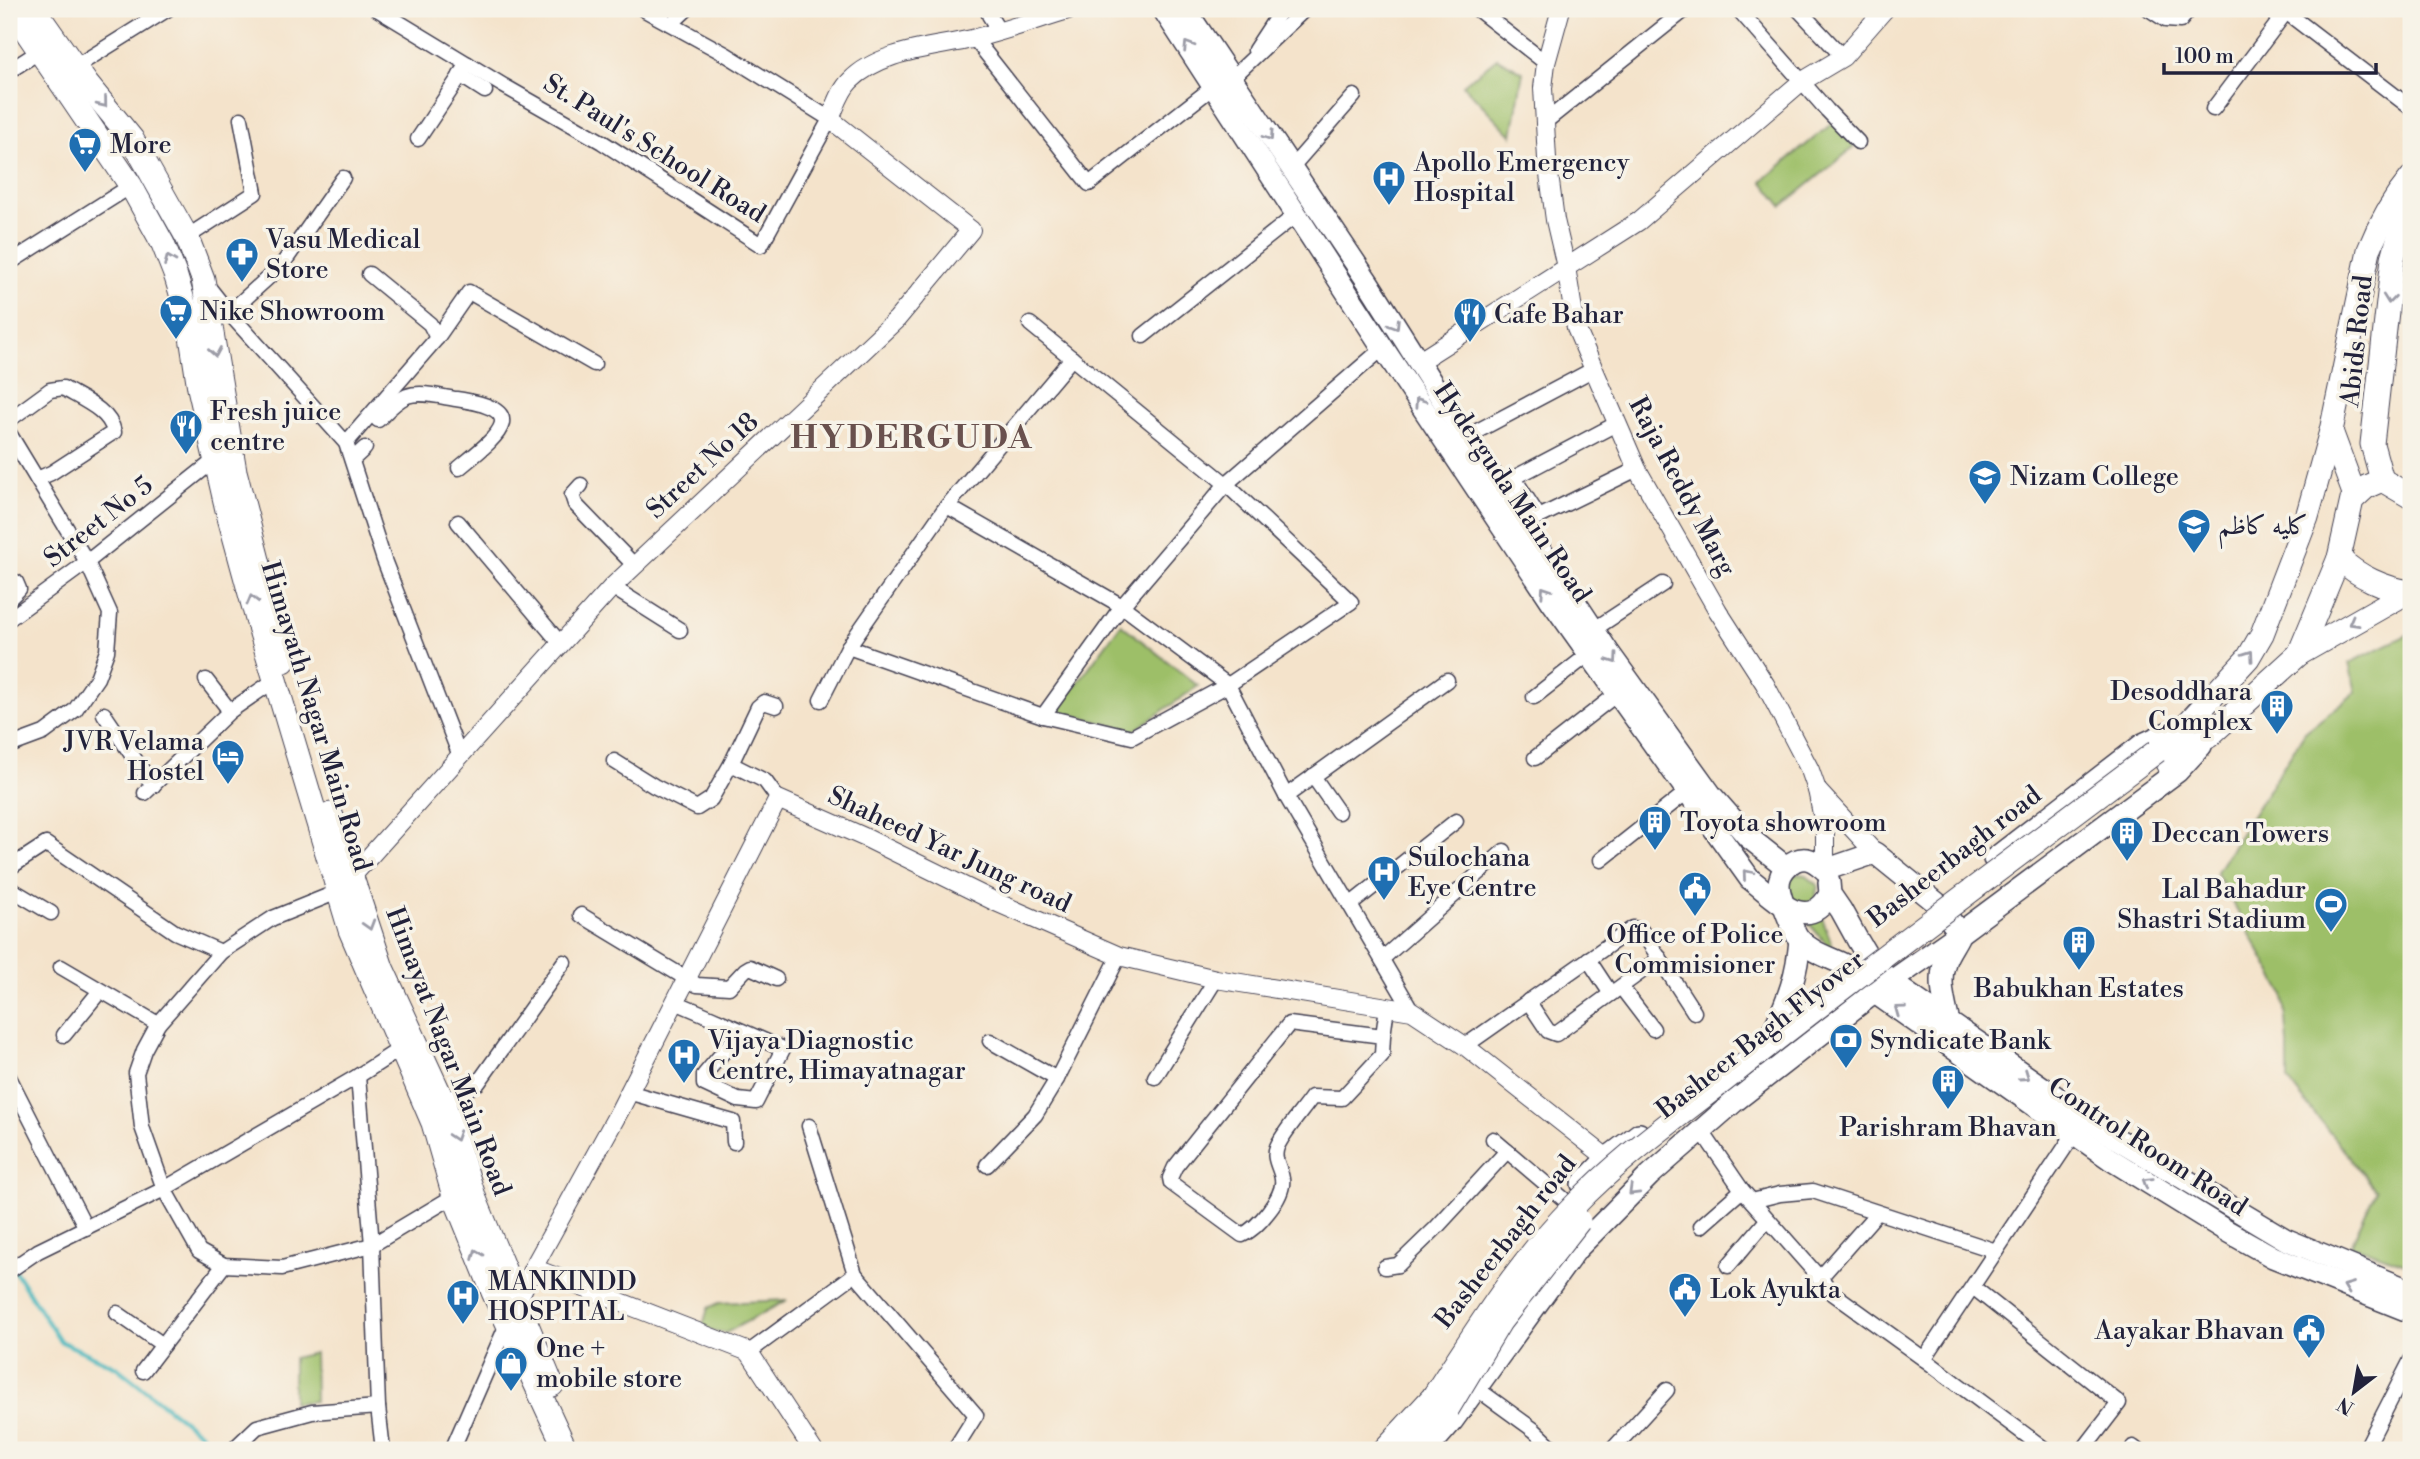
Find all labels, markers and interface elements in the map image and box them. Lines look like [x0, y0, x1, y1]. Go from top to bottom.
scale bar [2164, 32, 2376, 76]
one-way arrow [1184, 41, 1197, 54]
text: 100 m [2175, 44, 2234, 70]
street label: St. Paul's School Road [537, 67, 772, 230]
one-way arrow [95, 96, 108, 108]
supermarket icon: More [66, 125, 104, 174]
one-way arrow [1261, 128, 1274, 141]
place label: More [110, 129, 172, 161]
place label: Apollo Emergency Hospital [1413, 147, 1630, 209]
hospital icon: Apollo Emergency Hospital [1370, 158, 1408, 207]
place label: Vasu Medical Store [265, 224, 421, 286]
pharmacy icon: Vasu Medical Store [223, 235, 261, 284]
one-way arrow [164, 255, 178, 267]
street label: Abids Road [2334, 273, 2380, 410]
supermarket icon: Nike Showroom [157, 292, 195, 341]
one-way arrow [2381, 293, 2396, 304]
restaurant icon: Cafe Bahar [1451, 295, 1489, 344]
place label: Nike Showroom [200, 296, 385, 328]
place label: Cafe Bahar [1494, 299, 1624, 331]
one-way arrow [1386, 318, 1399, 331]
one-way arrow [207, 346, 222, 357]
street label: Hyderguda Main Road [1426, 376, 1598, 609]
street label: Raja Reddy Marg [1622, 392, 1743, 582]
place label: Fresh juice centre [210, 396, 341, 458]
one-way arrow [1415, 397, 1427, 410]
street label: Street No 18 [640, 406, 765, 526]
restaurant icon: Fresh juice centre [167, 407, 205, 456]
district label: HYDERGUDA [790, 418, 1034, 459]
school or university icon: Nizam College [1966, 457, 2004, 506]
place label: Nizam College [2010, 461, 2179, 493]
street label: Street No 5 [38, 469, 159, 574]
school or university icon: كليه كاظم [2175, 506, 2213, 555]
place label: كليه كاظم [2218, 510, 2308, 550]
street label: Himayath Nagar Main Road [254, 557, 379, 875]
one-way arrow [1541, 586, 1553, 599]
one-way arrow [246, 594, 260, 606]
one-way arrow [2348, 614, 2360, 627]
one-way arrow [2241, 650, 2253, 663]
one-way arrow [1605, 651, 1617, 664]
place label: Desoddhara Complex [2110, 676, 2253, 738]
building icon: Desoddhara Complex [2258, 687, 2296, 736]
place label: JVR Velama Hostel [63, 726, 205, 788]
hotel icon: JVR Velama Hostel [209, 737, 247, 786]
street label: Shaheed Yar Jung road [823, 779, 1076, 920]
street label: Basheerbagh road [1861, 779, 2048, 935]
building icon: Toyota showroom [1636, 803, 1674, 852]
place label: Toyota showroom [1680, 807, 1887, 839]
building icon: Deccan Towers [2108, 814, 2146, 863]
place label: Deccan Towers [2152, 818, 2329, 850]
place label: Sulochana Eye Centre [1408, 842, 1537, 904]
hospital icon: Sulochana Eye Centre [1365, 853, 1403, 902]
public building icon: Office of Police Commisioner [1676, 869, 1714, 918]
one-way arrow [1743, 869, 1755, 882]
place label: Lal Bahadur Shastri Stadium [2117, 874, 2306, 936]
sports icon: Lal Bahadur Shastri Stadium [2312, 885, 2350, 934]
street label: Himayat Nagar Main Road [378, 903, 518, 1200]
one-way arrow [360, 919, 375, 931]
place label: Office of Police Commisioner [1606, 919, 1784, 981]
building icon: Babukhan Estates [2060, 923, 2098, 972]
street label: Basheer Bagh Flyover [1650, 944, 1871, 1126]
place label: Babukhan Estates [1973, 973, 2184, 1005]
one-way arrow [1894, 1006, 1907, 1019]
bank icon: Syndicate Bank [1827, 1021, 1865, 1070]
place label: Vijaya Diagnostic Centre, Himayatnagar [707, 1025, 966, 1087]
place label: Syndicate Bank [1870, 1025, 2052, 1057]
hospital icon: Vijaya Diagnostic Centre, Himayatnagar [665, 1036, 703, 1085]
building icon: Parishram Bhavan [1929, 1062, 1967, 1111]
one-way arrow [2017, 1068, 2030, 1080]
street label: Control Room Road [2042, 1070, 2253, 1223]
place label: Parishram Bhavan [1839, 1112, 2057, 1144]
one-way arrow [446, 1129, 461, 1141]
street label: Basheerbagh road [1428, 1148, 1584, 1336]
one-way arrow [2141, 1177, 2154, 1190]
one-way arrow [1628, 1183, 1641, 1196]
one-way arrow [472, 1249, 486, 1261]
place label: MANKINDD HOSPITAL [488, 1266, 637, 1328]
public building icon: Lok Ayukta [1666, 1270, 1704, 1319]
place label: Lok Ayukta [1710, 1274, 1842, 1306]
hospital icon: MANKINDD HOSPITAL [444, 1277, 482, 1326]
one-way arrow [2342, 1281, 2354, 1295]
public building icon: Aayakar Bhavan [2290, 1311, 2328, 1360]
place label: Aayakar Bhavan [2094, 1315, 2284, 1347]
place label: One + mobile store [536, 1333, 682, 1395]
shop icon: One + mobile store [492, 1344, 530, 1393]
north arrow [2318, 1358, 2388, 1428]
text: N [2333, 1392, 2358, 1420]

